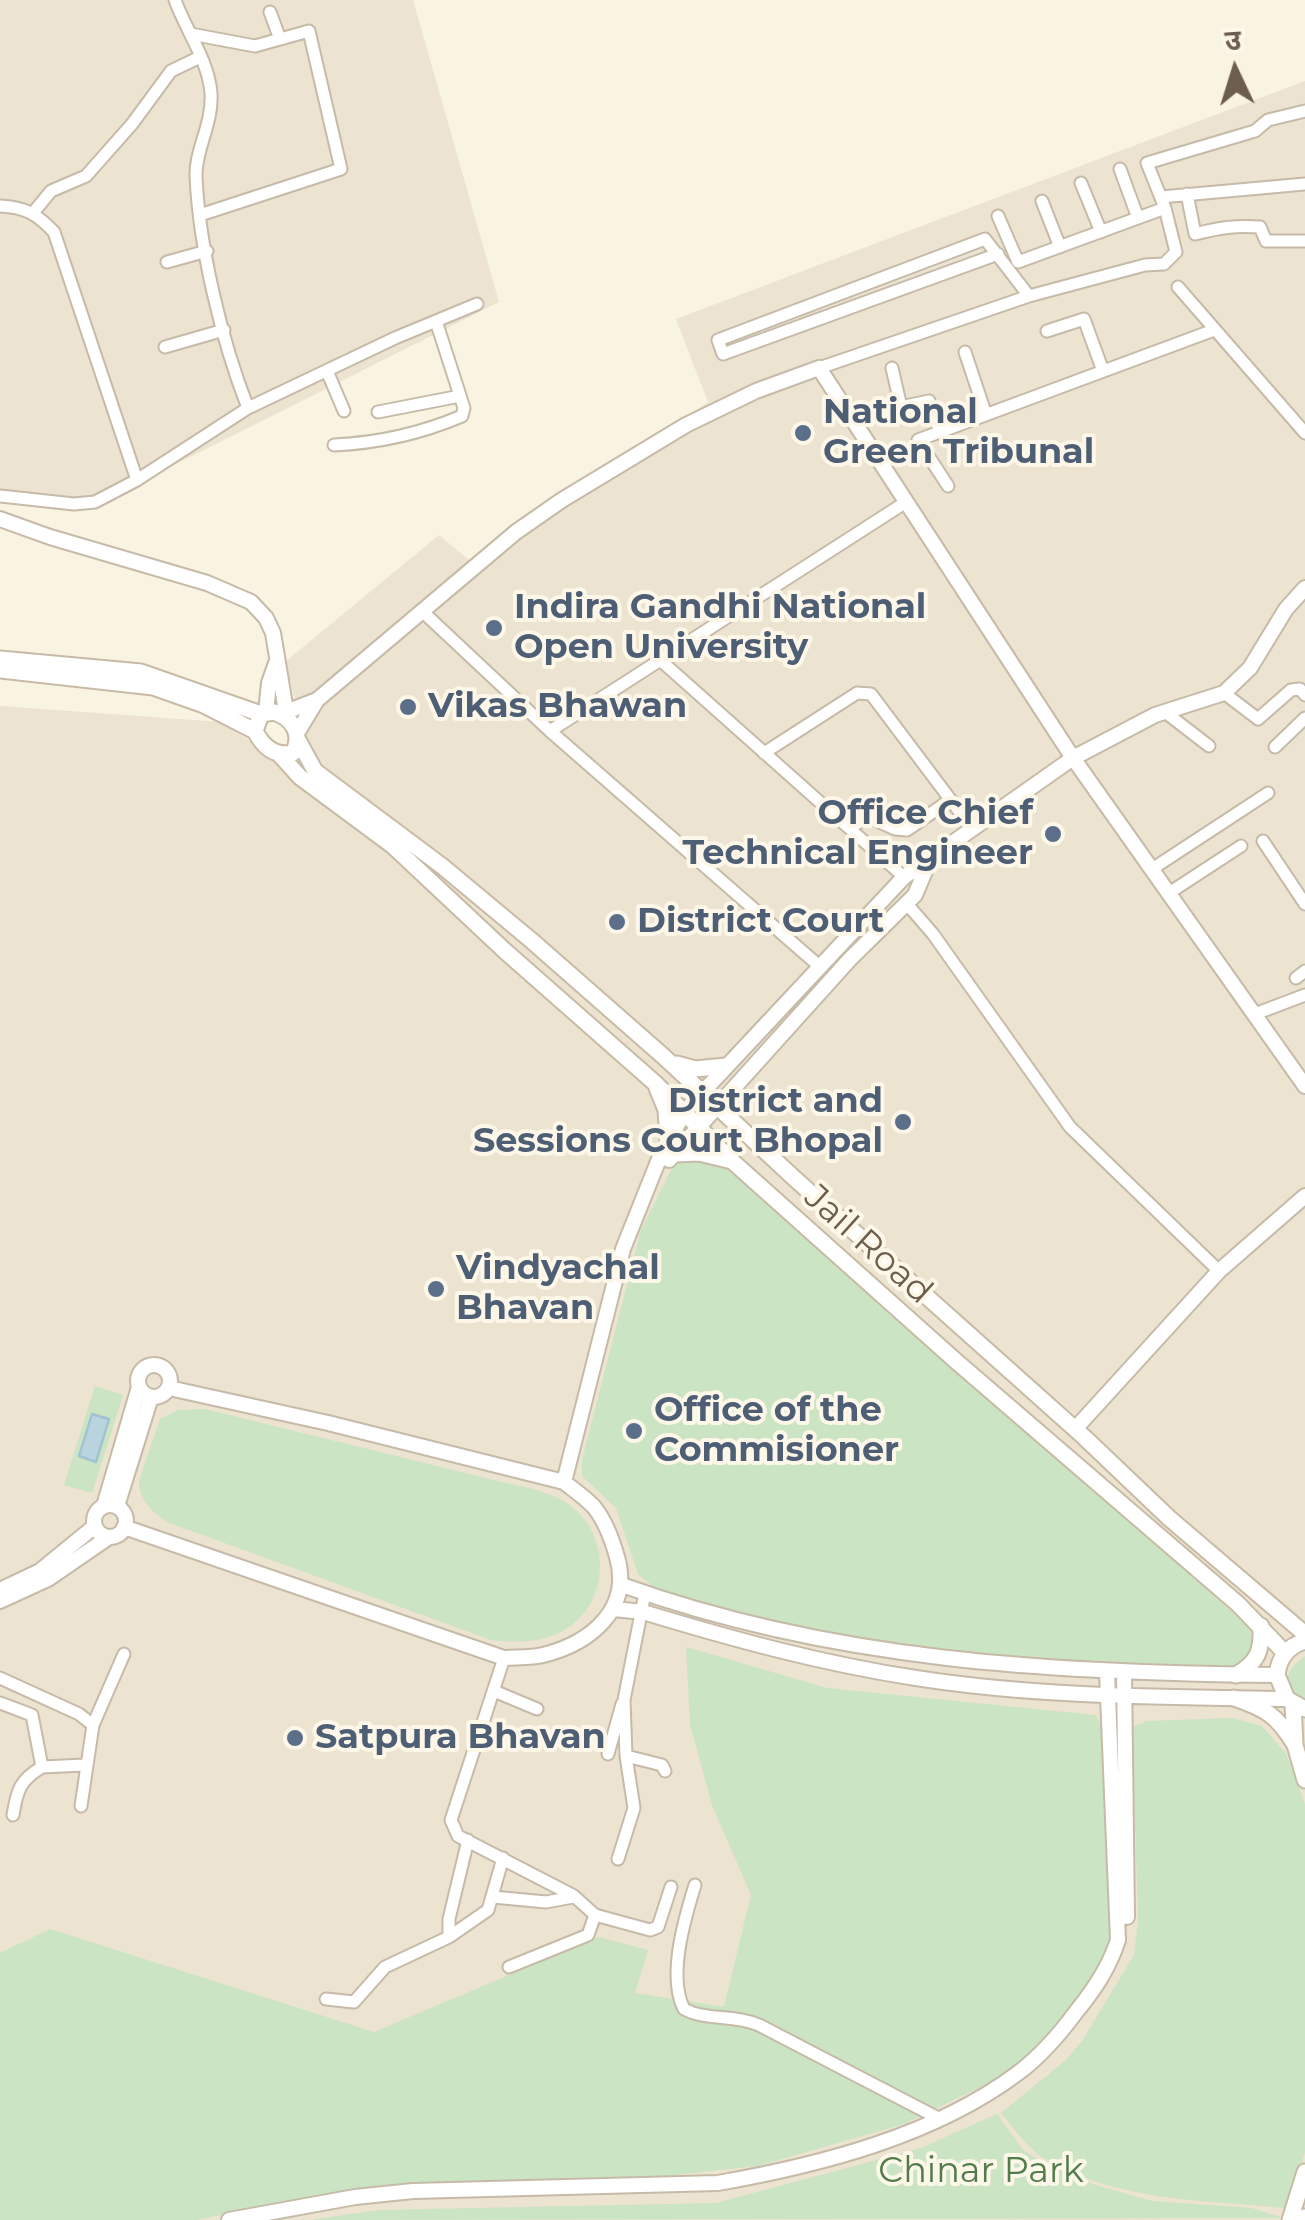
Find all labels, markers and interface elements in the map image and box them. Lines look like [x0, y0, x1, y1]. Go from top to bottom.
north arrow [1185, 20, 1285, 120]
text: उ [1224, 23, 1242, 58]
place label: National Green Tribunal [823, 392, 1094, 474]
marker: National Green Tribunal [792, 422, 814, 444]
place label: Indira Gandhi National Open University [514, 587, 926, 669]
marker: Indira Gandhi National Open University [483, 617, 505, 639]
place label: Vikas Bhawan [428, 686, 687, 728]
marker: Vikas Bhawan [397, 696, 419, 718]
place label: Office Chief Technical Engineer [683, 793, 1033, 875]
marker: Office Chief Technical Engineer [1042, 823, 1064, 845]
place label: District Court [637, 901, 884, 943]
marker: District Court [606, 911, 628, 933]
place label: District and Sessions Court Bhopal [473, 1081, 883, 1163]
marker: District and Sessions Court Bhopal [892, 1111, 914, 1133]
street label: Jail Road [795, 1177, 941, 1313]
place label: Vindyachal Bhavan [456, 1248, 660, 1330]
marker: Vindyachal Bhavan [425, 1278, 447, 1300]
place label: Office of the Commisioner [654, 1390, 899, 1472]
marker: Office of the Commisioner [623, 1420, 645, 1442]
place label: Satpura Bhavan [315, 1717, 606, 1759]
marker: Satpura Bhavan [284, 1727, 306, 1749]
park label: Chinar Park [878, 2151, 1084, 2193]

